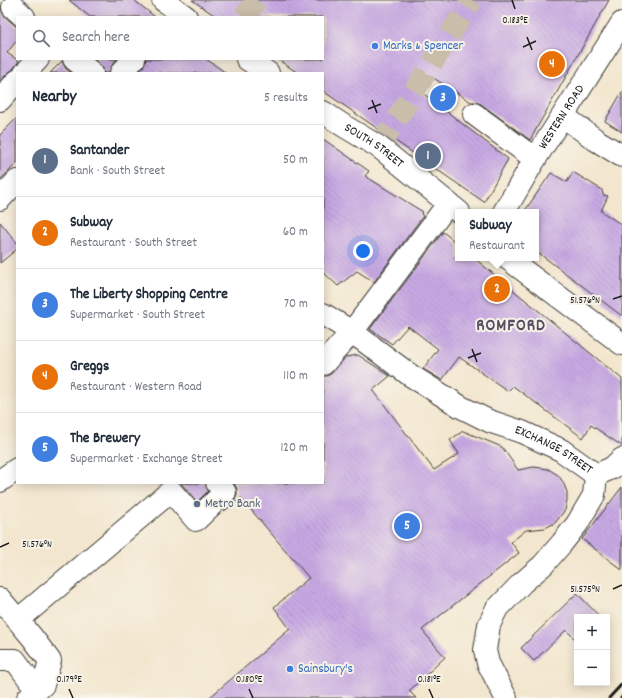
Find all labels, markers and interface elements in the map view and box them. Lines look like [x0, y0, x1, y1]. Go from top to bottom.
text: 0.183°E [502, 14, 528, 28]
search box [16, 16, 324, 60]
icon: search [30, 27, 52, 49]
text: Search here [62, 27, 130, 49]
place label: Marks & Spencer [383, 37, 463, 56]
marker: Marks & Spencer [370, 41, 380, 51]
pin: 4 [539, 49, 565, 79]
street label: WESTERN ROAD [534, 81, 590, 153]
pin: 3 [430, 83, 456, 113]
text: Nearby [32, 86, 76, 110]
text: 5 results [264, 89, 308, 108]
street label: SOUTH STREET [340, 119, 408, 173]
text: Santander [70, 140, 129, 162]
pin: 1 [415, 141, 441, 171]
text: 1 [44, 151, 46, 170]
text: 50 m [283, 151, 308, 170]
text: Bank · South Street [70, 162, 165, 181]
popup [455, 209, 539, 261]
text: Subway [70, 212, 112, 234]
text: Subway [469, 215, 511, 237]
text: 2 [42, 223, 48, 242]
text: 60 m [283, 223, 308, 242]
text: Restaurant · South Street [70, 234, 197, 253]
text: Restaurant [469, 237, 525, 256]
your location [353, 241, 373, 261]
pin: 2 [484, 274, 510, 304]
text: The Liberty Shopping Centre [70, 284, 228, 306]
text: 51.576°N [570, 294, 600, 308]
text: 3 [42, 295, 48, 314]
text: 70 m [284, 295, 308, 314]
text: Supermarket · South Street [70, 306, 205, 325]
district label: ROMFORD [476, 315, 546, 339]
text: Greggs [70, 356, 109, 378]
text: 4 [42, 367, 48, 386]
text: 110 m [283, 367, 308, 386]
text: Restaurant · Western Road [70, 378, 202, 397]
street label: EXCHANGE STREET [512, 421, 597, 479]
text: The Brewery [70, 428, 140, 450]
text: 5 [42, 439, 48, 458]
text: 120 m [280, 439, 308, 458]
text: Supermarket · Exchange Street [70, 450, 223, 469]
place label: Metro Bank [205, 495, 260, 514]
marker: Metro Bank [192, 499, 202, 509]
pin: 5 [394, 511, 420, 541]
text: 51.576°N [22, 538, 52, 552]
text: 51.575°N [570, 583, 600, 597]
map controls [574, 614, 610, 686]
button: + [574, 614, 610, 650]
button: − [574, 650, 610, 686]
place label: Sainsbury's [298, 660, 353, 679]
marker: Sainsbury's [285, 664, 295, 674]
text: 0.179°E [56, 673, 82, 687]
text: 0.180°E [236, 673, 263, 687]
text: 0.181°E [417, 673, 441, 687]

